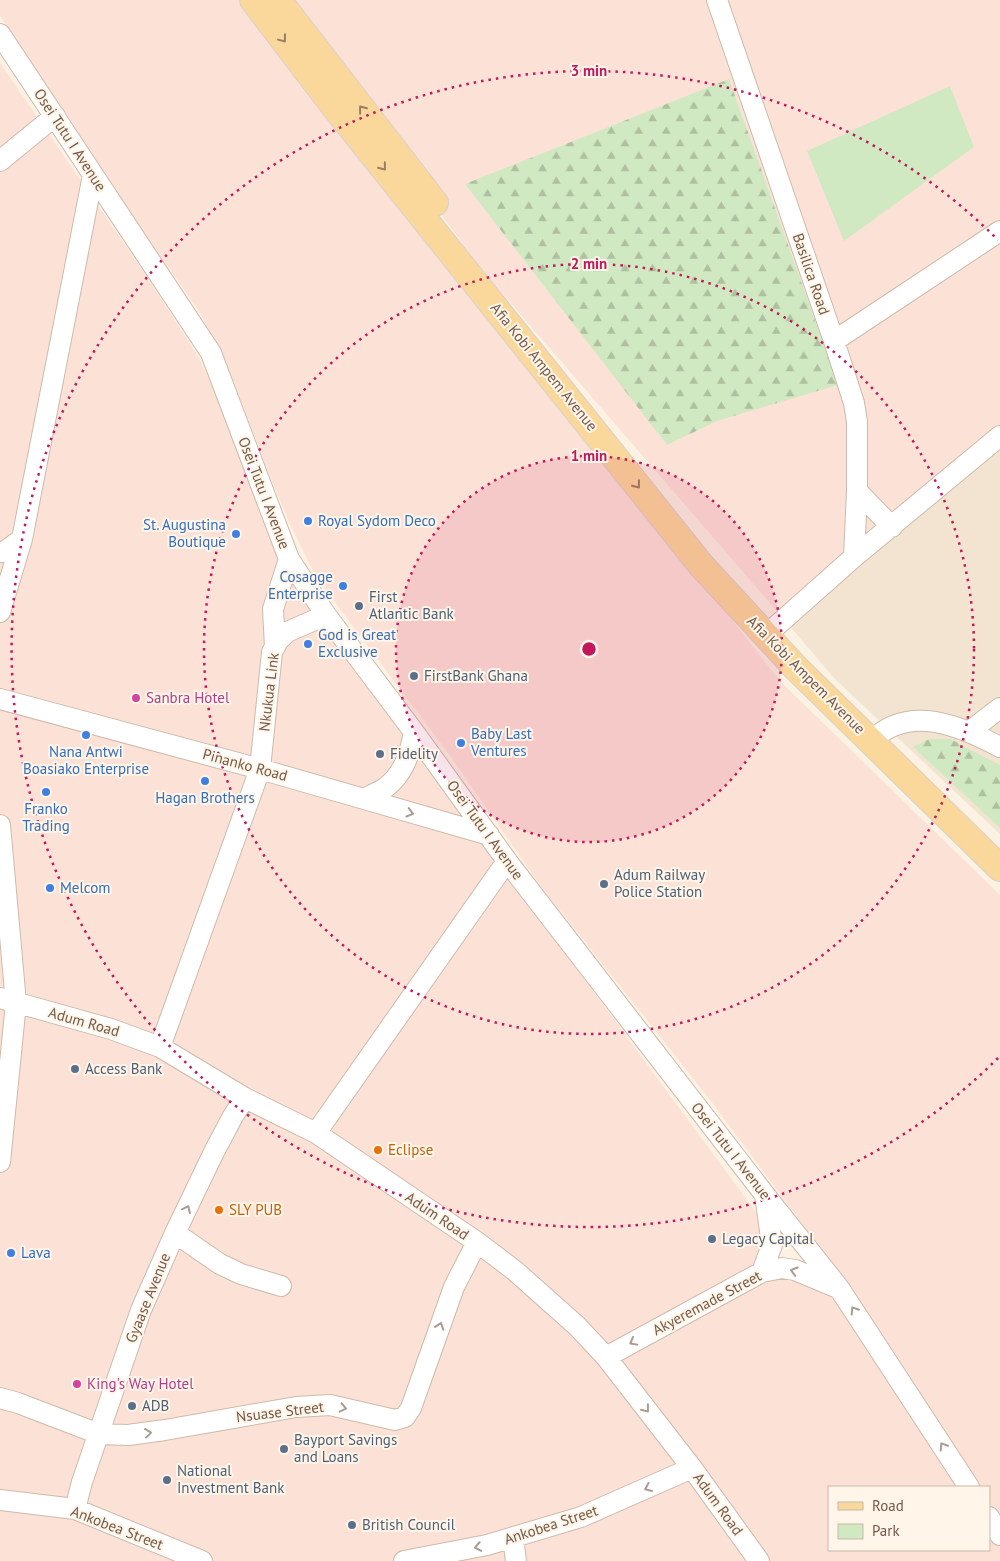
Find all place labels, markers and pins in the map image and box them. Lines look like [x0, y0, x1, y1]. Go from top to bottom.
place label: Royal Sydom Deco [318, 511, 436, 530]
place label: St. Augustina Boutique [143, 515, 226, 551]
marker: Royal Sydom Deco [302, 515, 314, 527]
marker: St. Augustina Boutique [230, 528, 242, 540]
place label: Cosagge Enterprise [268, 567, 333, 603]
marker: Cosagge Enterprise [337, 580, 349, 592]
place label: First Atlantic Bank [369, 587, 455, 623]
marker: First Atlantic Bank [353, 600, 365, 612]
place label: God is Great Exclusive [318, 625, 396, 661]
marker: God is Great Exclusive [302, 638, 314, 650]
centre of rings [580, 640, 598, 658]
place label: FirstBank Ghana [424, 666, 528, 685]
marker: FirstBank Ghana [408, 670, 420, 682]
place label: Sanbra Hotel [146, 688, 230, 707]
marker: Sanbra Hotel [130, 692, 142, 704]
place label: Baby Last Ventures [470, 724, 532, 760]
marker: Nana Antwi Boasiako Enterprise [80, 729, 92, 741]
marker: Baby Last Ventures [455, 737, 467, 749]
place label: Nana Antwi Boasiako Enterprise [23, 742, 149, 778]
place label: Fidelity [390, 744, 438, 763]
marker: Fidelity [374, 748, 386, 760]
marker: Hagan Brothers [199, 775, 211, 787]
marker: Franko Trading [40, 786, 52, 798]
place label: Hagan Brothers [155, 788, 255, 807]
place label: Franko Trading [22, 799, 70, 835]
place label: Adum Railway Police Station [614, 865, 705, 901]
place label: Melcom [60, 878, 111, 897]
marker: Adum Railway Police Station [598, 878, 610, 890]
marker: Melcom [44, 882, 56, 894]
place label: Access Bank [85, 1059, 163, 1078]
marker: Access Bank [69, 1063, 81, 1075]
place label: Eclipse [388, 1140, 433, 1159]
marker: Eclipse [372, 1144, 384, 1156]
place label: SLY PUB [229, 1200, 282, 1219]
marker: SLY PUB [213, 1204, 225, 1216]
place label: Legacy Capital [722, 1229, 814, 1248]
marker: Legacy Capital [706, 1233, 718, 1245]
place label: Lava [21, 1243, 51, 1262]
marker: Lava [5, 1247, 17, 1259]
place label: King's Way Hotel [87, 1374, 194, 1393]
marker: King's Way Hotel [71, 1378, 83, 1390]
place label: ADB [142, 1396, 169, 1415]
marker: ADB [126, 1400, 138, 1412]
place label: Bayport Savings and Loans [294, 1430, 397, 1466]
marker: Bayport Savings and Loans [278, 1443, 290, 1455]
place label: National Investment Bank [177, 1461, 285, 1497]
marker: National Investment Bank [161, 1474, 173, 1486]
place label: British Council [362, 1515, 456, 1534]
marker: British Council [346, 1519, 358, 1531]

